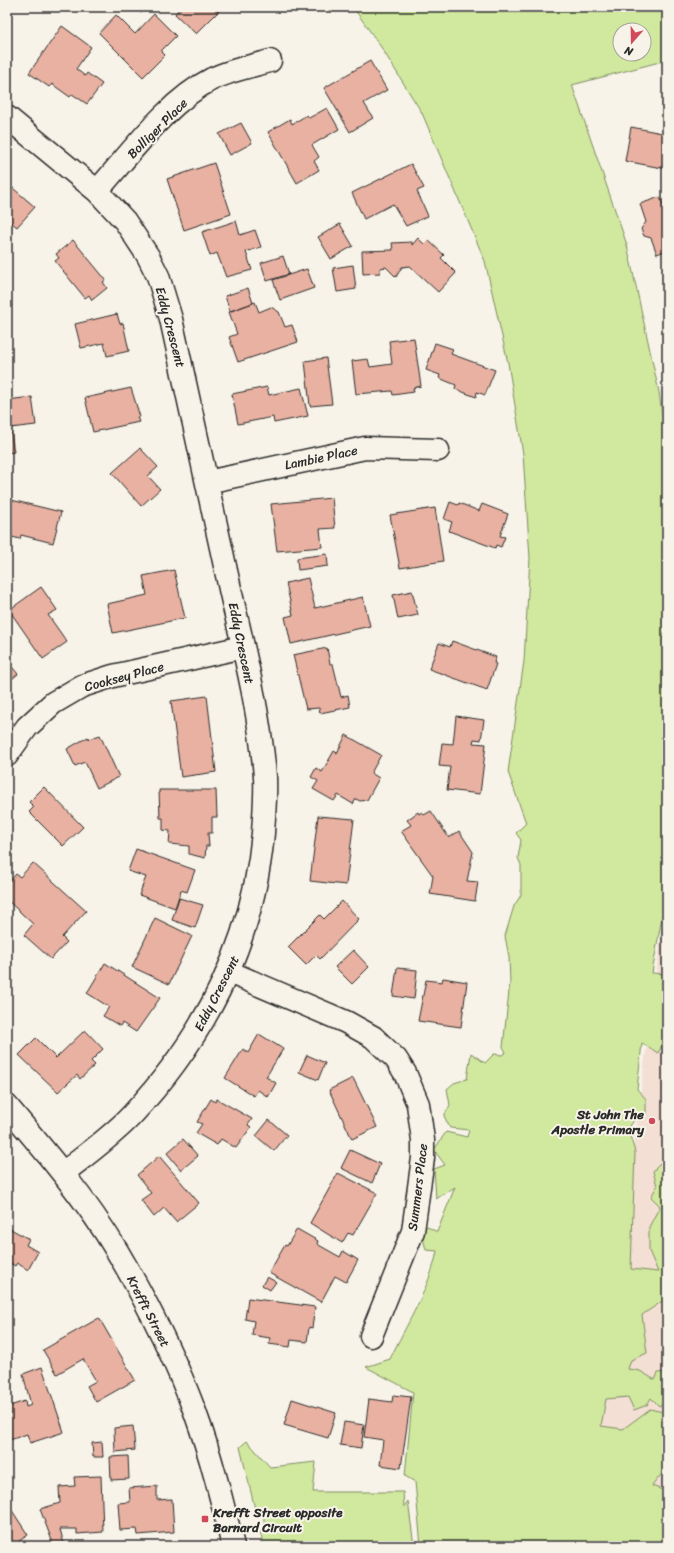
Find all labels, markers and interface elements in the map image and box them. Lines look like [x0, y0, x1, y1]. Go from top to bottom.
north arrow [612, 22, 652, 62]
text: N [622, 41, 637, 62]
street label: Bolliger Place [121, 92, 194, 164]
street label: Eddy Crescent [149, 284, 192, 370]
street label: Lambie Place [283, 438, 360, 476]
street label: Eddy Crescent [222, 600, 261, 686]
street label: Cooksey Place [82, 655, 167, 698]
street label: Eddy Crescent [187, 951, 246, 1035]
place label: St John The Apostle Primary [551, 1103, 645, 1141]
marker: St John The Apostle Primary [647, 1116, 657, 1126]
street label: Summers Place [401, 1142, 434, 1232]
street label: Krefft Street [121, 1271, 177, 1352]
place label: Krefft Street opposite Barnard Circuit [212, 1501, 343, 1539]
marker: Krefft Street opposite Barnard Circuit [200, 1514, 210, 1524]

